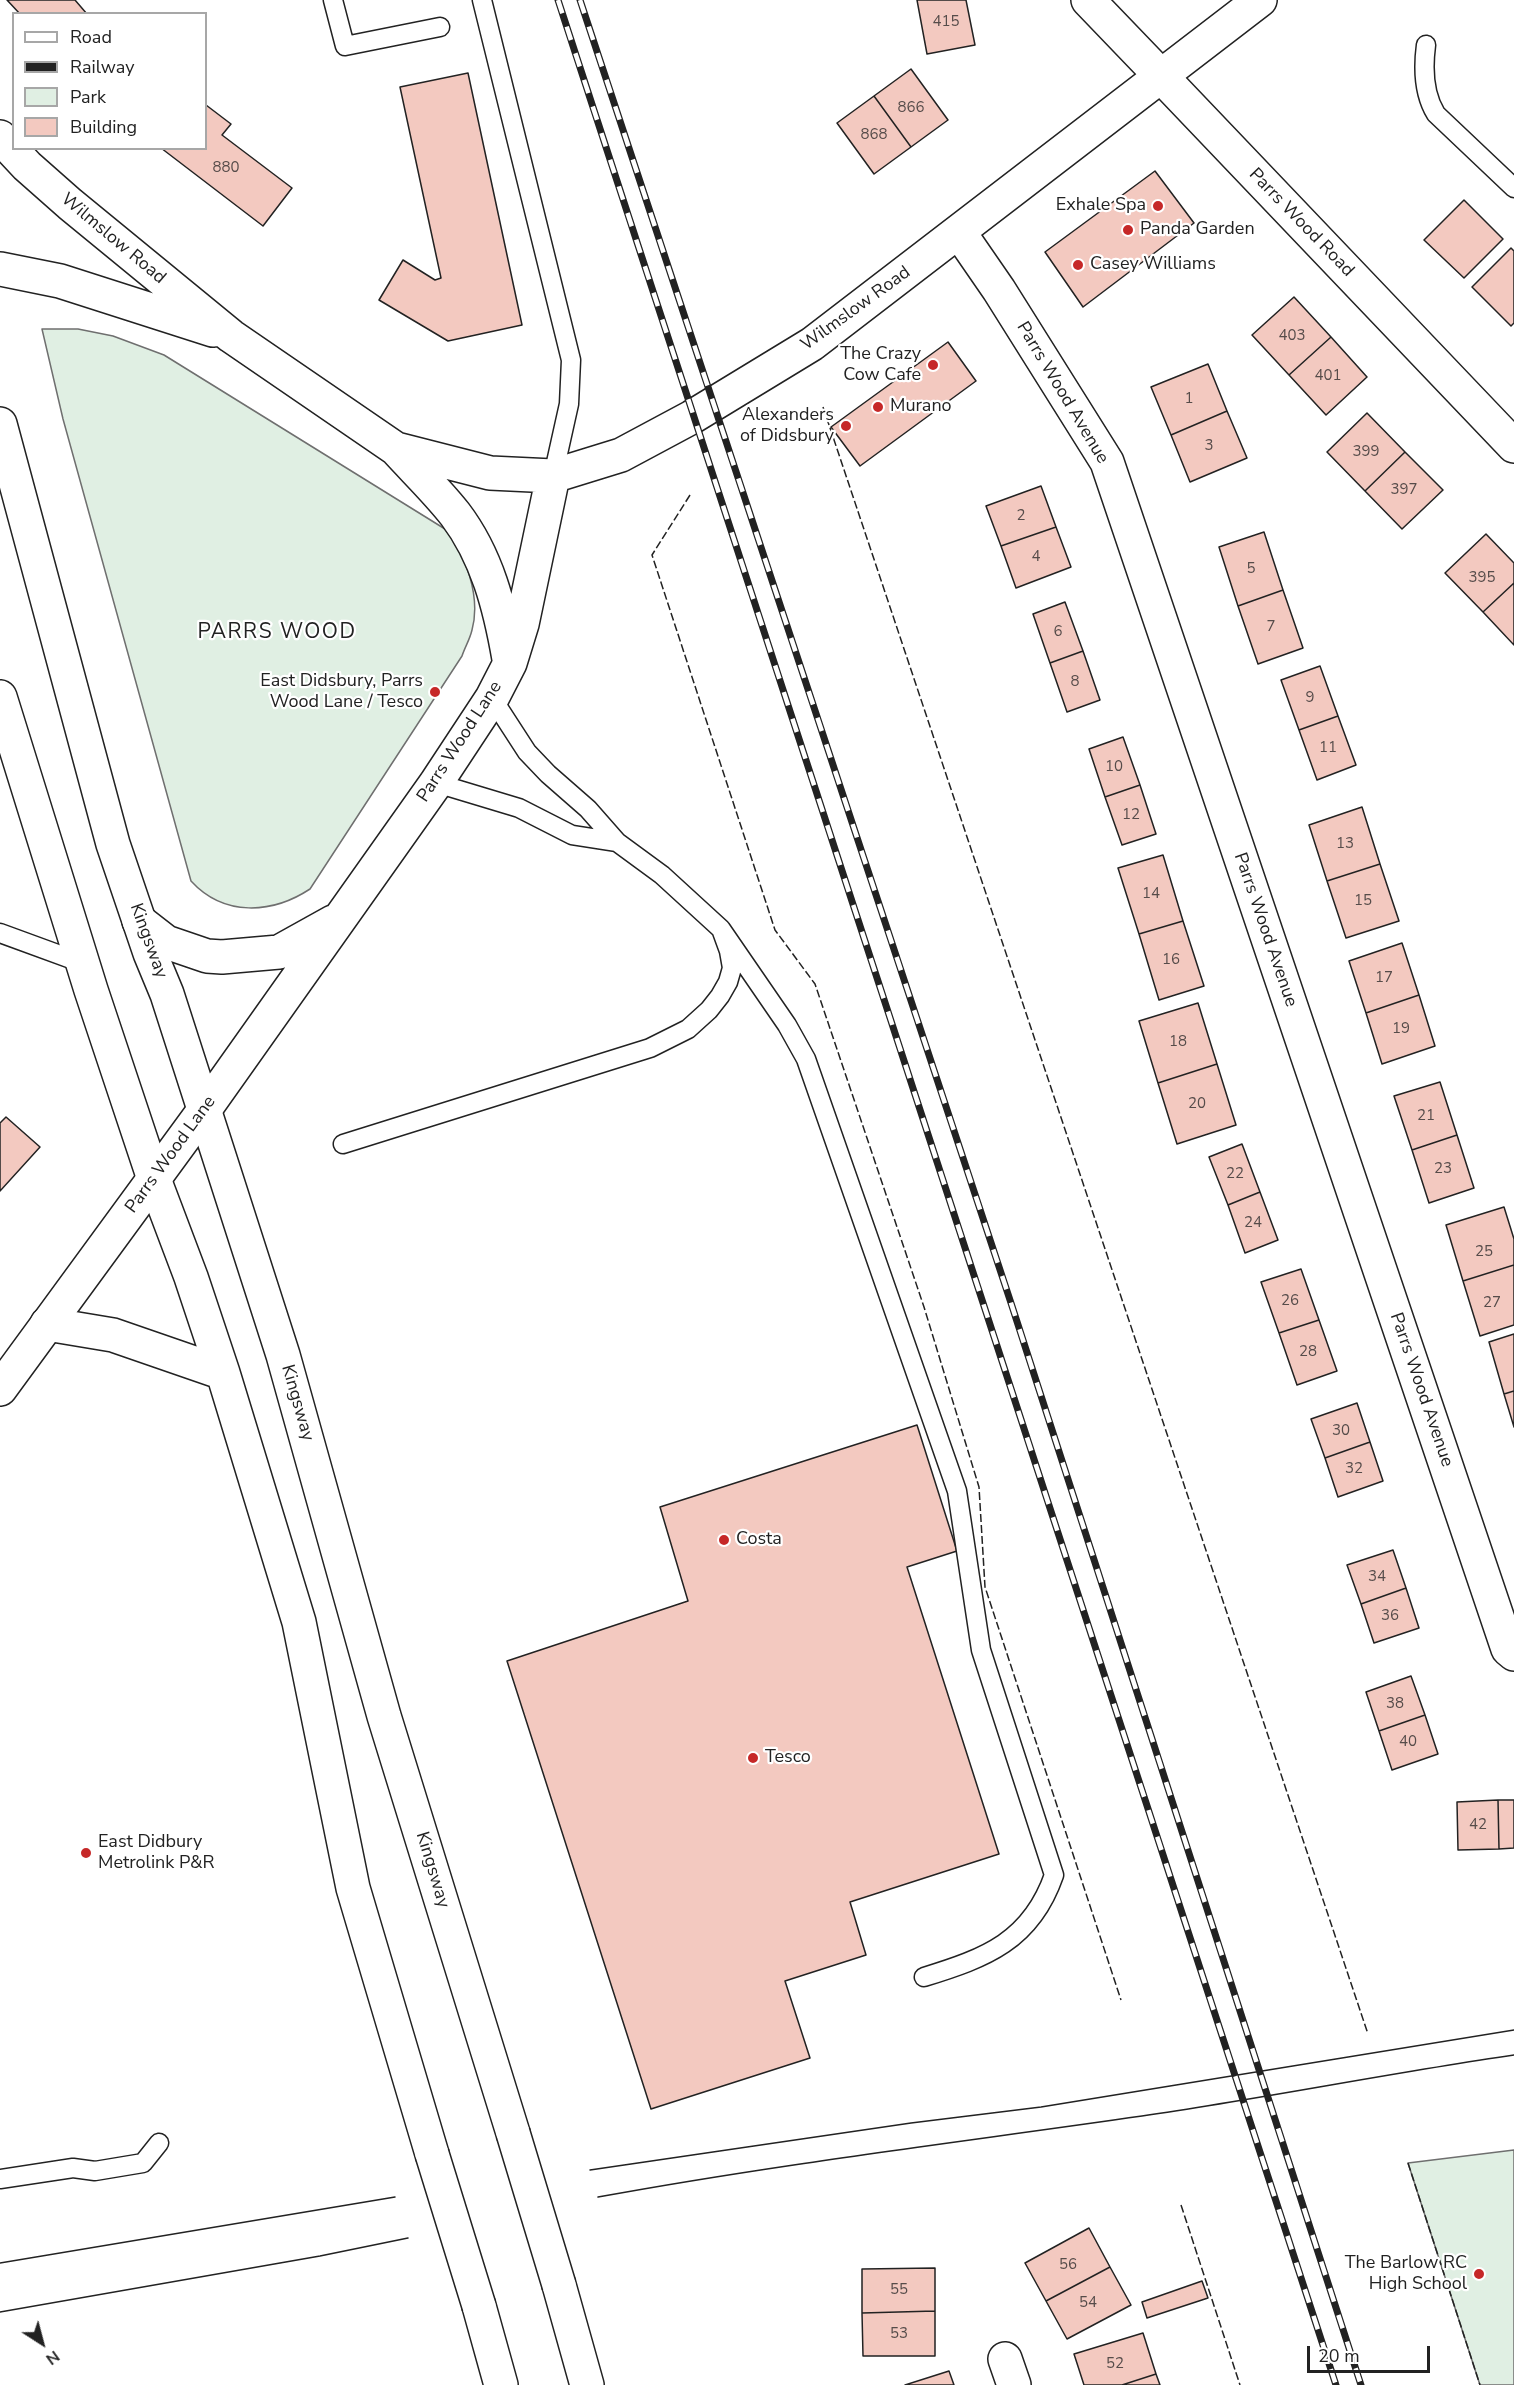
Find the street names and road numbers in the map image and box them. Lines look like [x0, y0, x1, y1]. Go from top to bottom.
street label: Parrs Wood Road [1244, 164, 1358, 282]
street label: Wilmslow Road [56, 189, 170, 289]
street label: Wilmslow Road [797, 262, 915, 356]
street label: Parrs Wood Avenue [1011, 318, 1113, 468]
street label: Parrs Wood Lane [413, 678, 507, 806]
street label: Parrs Wood Avenue [1228, 850, 1302, 1010]
street label: Kingsway [124, 901, 172, 981]
street label: Parrs Wood Lane [121, 1092, 221, 1218]
street label: Parrs Wood Avenue [1384, 1310, 1458, 1470]
street label: Kingsway [276, 1362, 318, 1444]
street label: Kingsway [410, 1829, 454, 1911]

